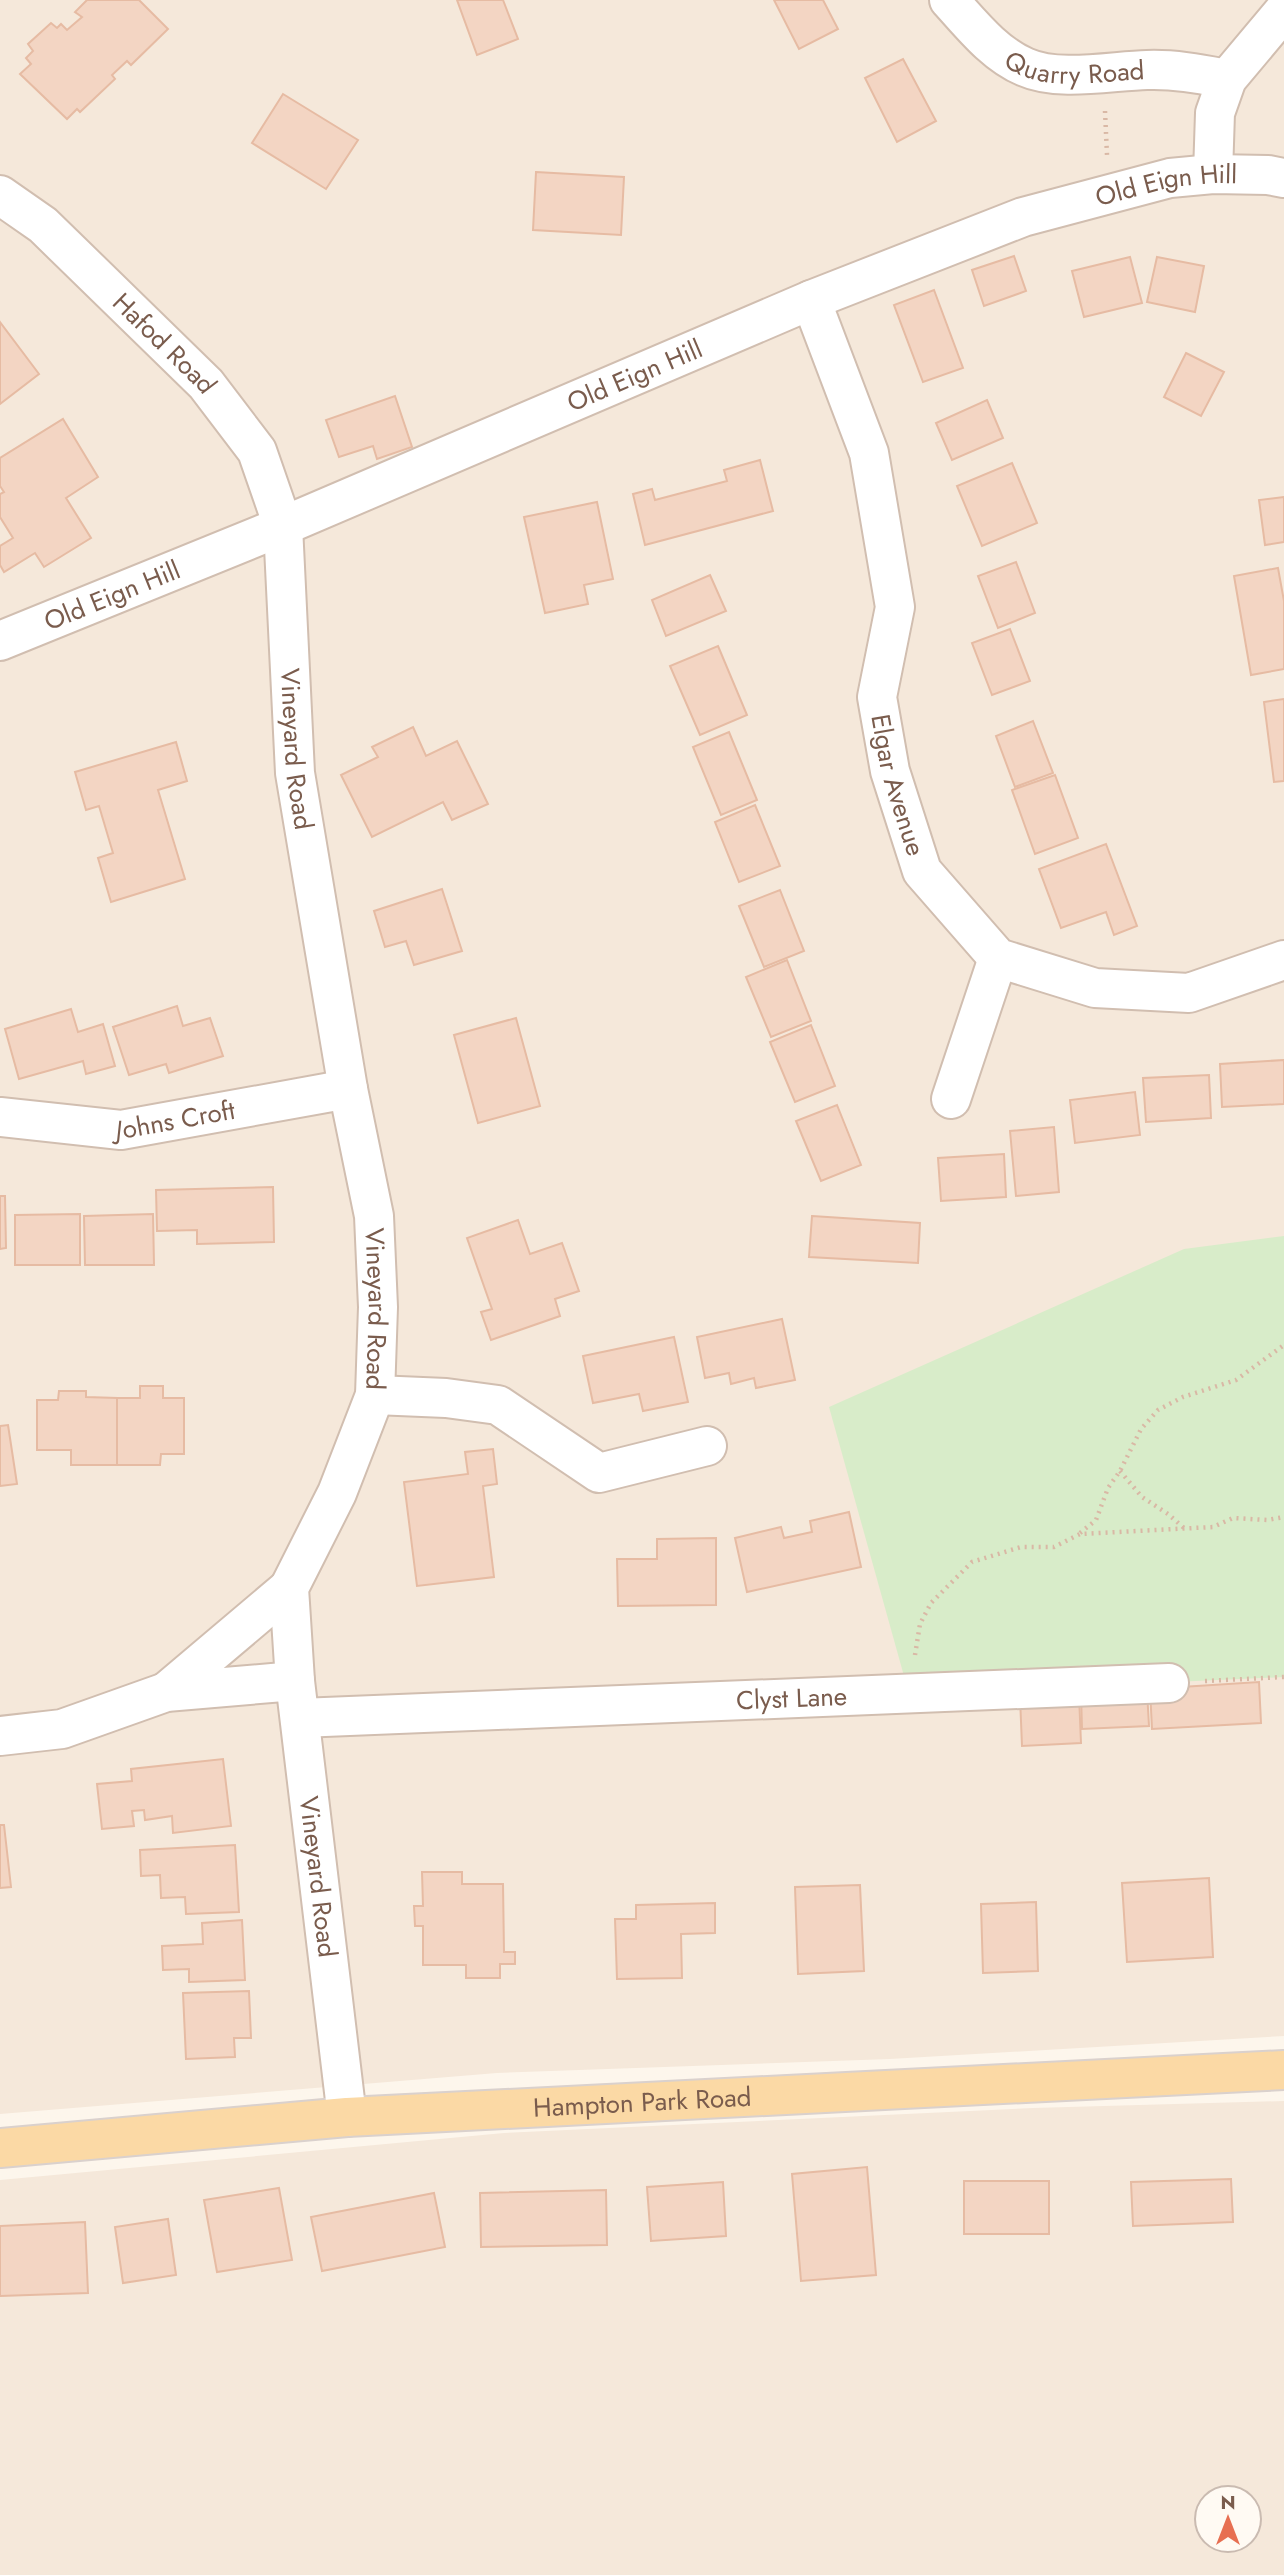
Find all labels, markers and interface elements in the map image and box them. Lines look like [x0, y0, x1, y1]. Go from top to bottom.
street label: Quarry Road [998, 41, 1145, 94]
street label: Old Eign Hill [1091, 155, 1238, 216]
street label: Hafod Road [104, 284, 226, 402]
street label: Old Eign Hill [561, 330, 708, 421]
street label: Old Eign Hill [38, 551, 186, 640]
street label: Vineyard Road [271, 667, 323, 832]
street label: Elgar Avenue [861, 711, 935, 861]
street label: Johns Croft [111, 1091, 239, 1149]
street label: Vineyard Road [356, 1227, 397, 1391]
street label: Clyst Lane [735, 1677, 848, 1719]
street label: Vineyard Road [290, 1794, 347, 1959]
street label: Hampton Park Road [532, 2078, 752, 2127]
north arrow [1193, 2484, 1263, 2554]
text: N [1220, 2489, 1236, 2516]

